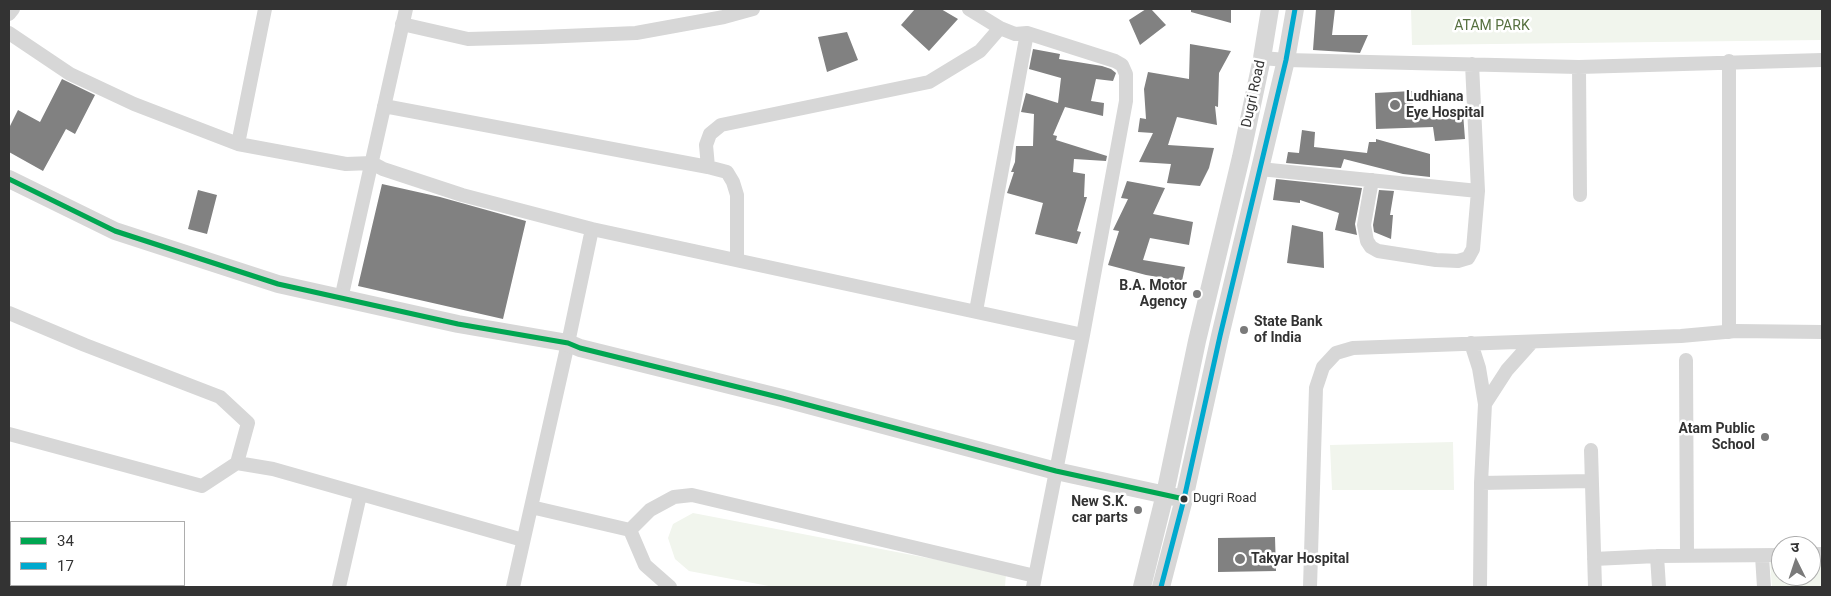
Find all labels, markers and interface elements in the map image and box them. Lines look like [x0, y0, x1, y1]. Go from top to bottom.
park label: ATAM PARK [1454, 18, 1530, 34]
street label: Dugri Road [1239, 59, 1269, 129]
place label: Ludhiana Eye Hospital [1406, 89, 1484, 121]
marker: Ludhiana Eye Hospital [1388, 98, 1402, 112]
place label: B.A. Motor Agency [1119, 278, 1187, 310]
marker: B.A. Motor Agency [1191, 288, 1203, 300]
place label: State Bank of India [1254, 314, 1322, 347]
marker: State Bank of India [1238, 324, 1250, 336]
place label: Atam Public School [1678, 421, 1755, 454]
marker: Atam Public School [1759, 431, 1771, 443]
place label: Dugri Road [1193, 491, 1257, 507]
place label: New S.K. car parts [1071, 494, 1128, 526]
marker: Dugri Road [1179, 494, 1189, 504]
marker: New S.K. car parts [1132, 504, 1144, 516]
legend [10, 521, 185, 586]
text: 34 [57, 532, 74, 550]
north arrow [1771, 536, 1821, 586]
text: उ [1790, 539, 1800, 555]
place label: Takyar Hospital [1251, 551, 1349, 567]
marker: Takyar Hospital [1233, 552, 1247, 566]
text: 17 [57, 557, 74, 575]

